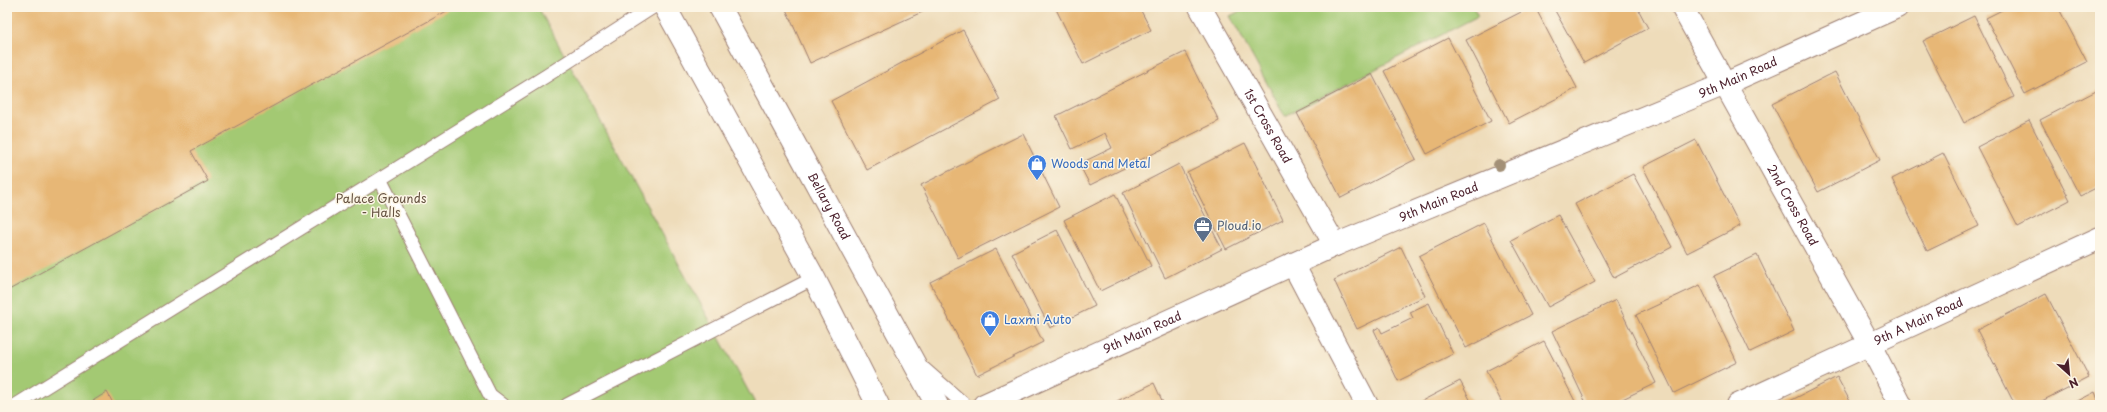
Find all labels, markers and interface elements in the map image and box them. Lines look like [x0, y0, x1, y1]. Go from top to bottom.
street label: 9th Main Road [1696, 52, 1780, 102]
street label: 1st Cross Road [1240, 85, 1297, 166]
shop icon: Woods and Metal [1026, 153, 1048, 181]
place label: Woods and Metal [1051, 154, 1151, 172]
street label: 2nd Cross Road [1763, 161, 1823, 249]
street label: Bellary Road [804, 169, 855, 243]
street label: 9th Main Road [1396, 177, 1481, 226]
park label: Palace Grounds - Halls [336, 189, 427, 221]
office icon: Ploud.io [1192, 215, 1214, 243]
place label: Ploud.io [1217, 216, 1262, 234]
street label: 9th A Main Road [1871, 292, 1966, 349]
street label: 9th Main Road [1100, 306, 1184, 358]
shop icon: Laxmi Auto [979, 309, 1001, 337]
place label: Laxmi Auto [1004, 310, 1072, 328]
north arrow [2049, 354, 2089, 394]
text: N [2066, 374, 2082, 393]

